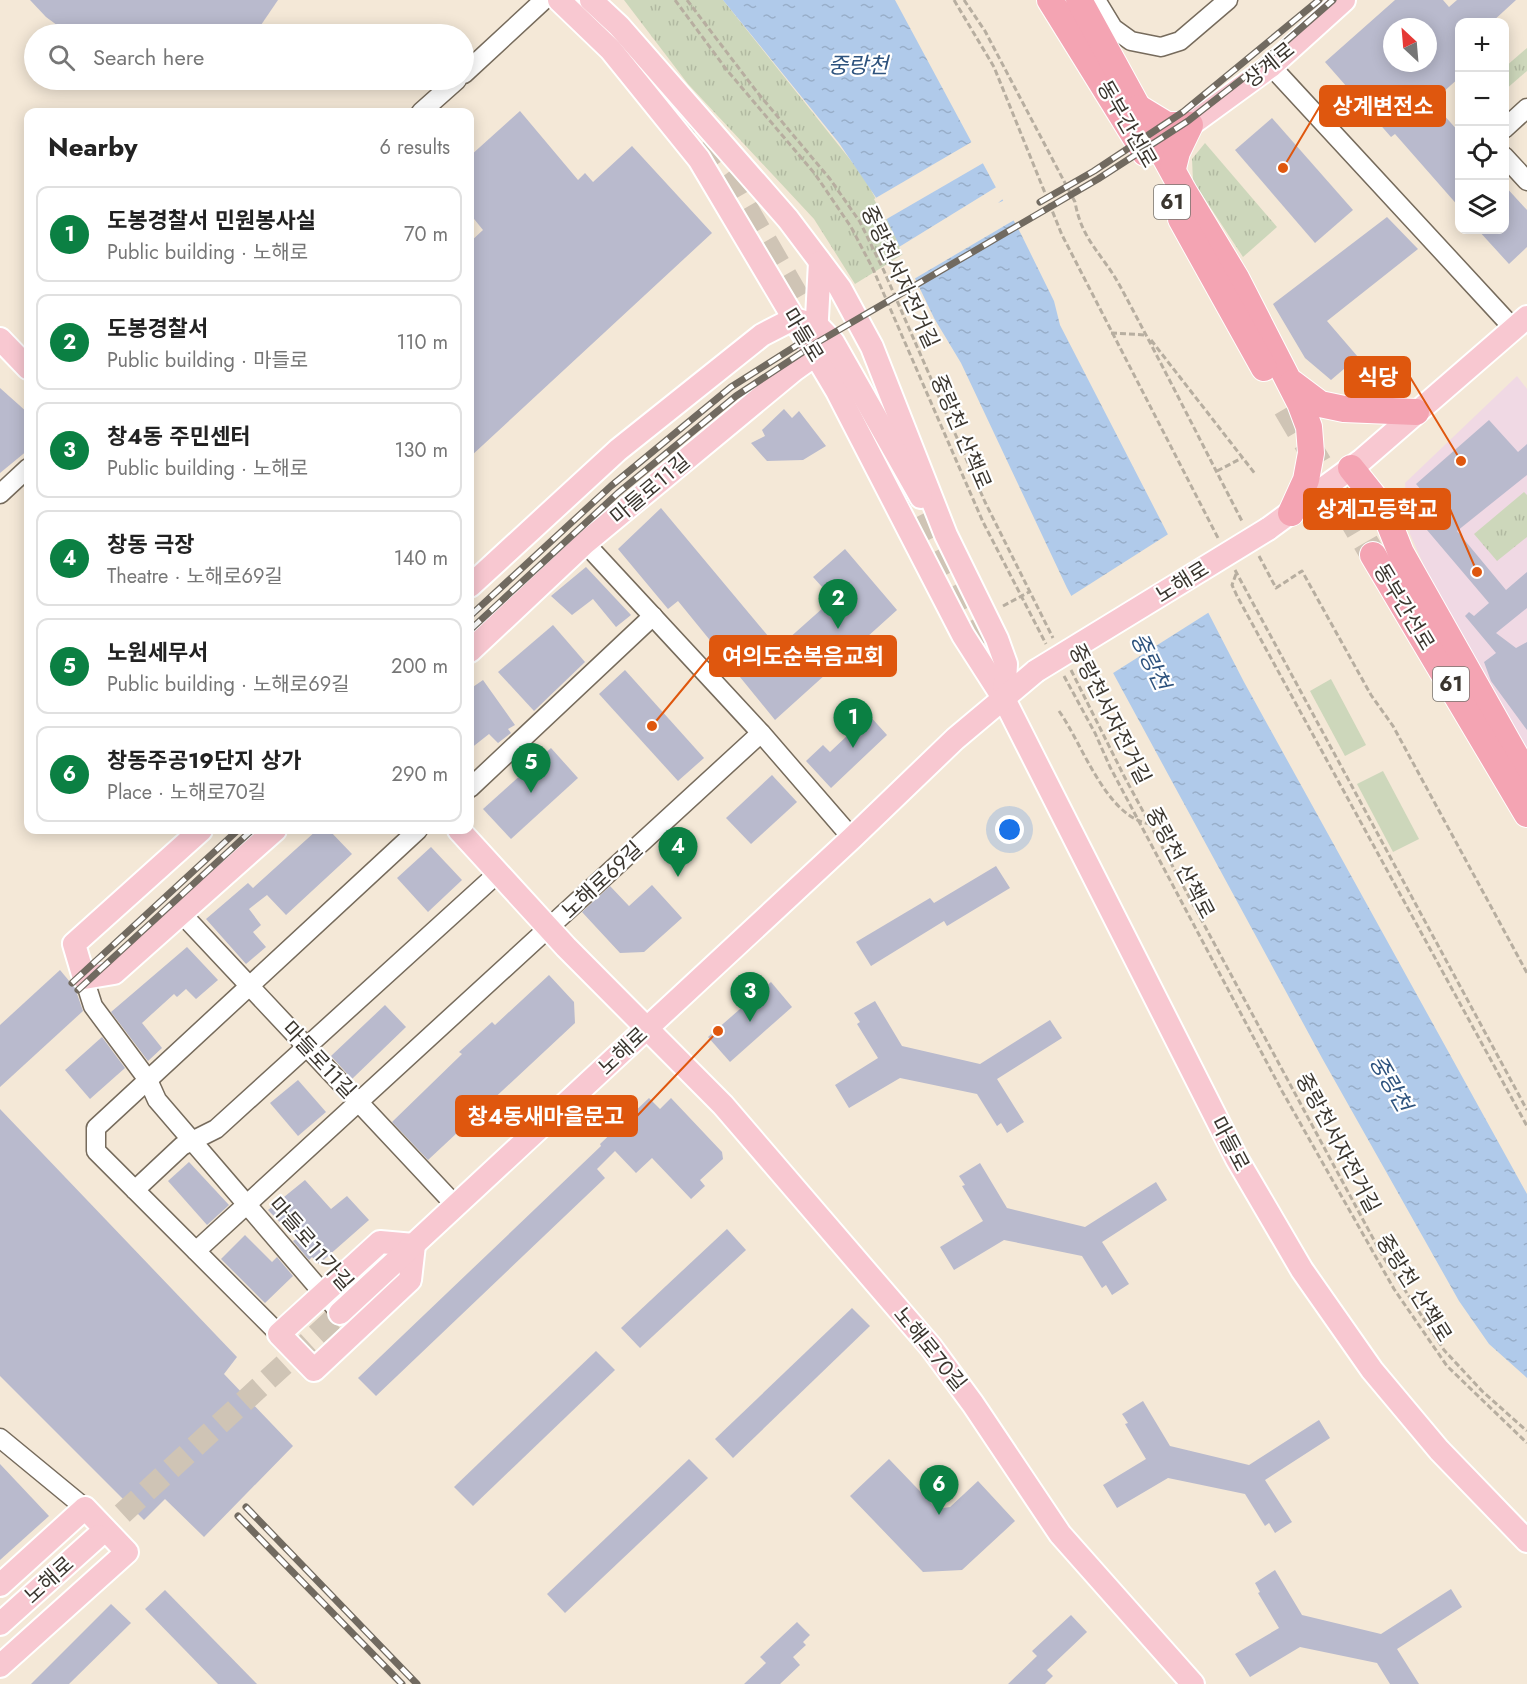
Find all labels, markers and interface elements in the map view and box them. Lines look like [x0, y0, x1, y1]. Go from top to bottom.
north arrow [1383, 18, 1437, 72]
map controls [1455, 18, 1509, 234]
button: + [1455, 18, 1509, 72]
search box [24, 24, 474, 90]
street label: 상계로 [1237, 35, 1301, 95]
icon: search [45, 41, 78, 74]
text: Search here [93, 41, 204, 73]
water label: 중랑천 [828, 49, 891, 81]
button: − [1455, 72, 1509, 126]
street label: 동부간선로 [1090, 75, 1164, 173]
callout: 상계변전소 [1320, 86, 1445, 126]
text: 상계변전소 [1332, 90, 1434, 122]
button: locate [1455, 126, 1509, 180]
text: Nearby [48, 128, 137, 166]
text: 6 results [380, 133, 450, 162]
button: layers [1455, 180, 1509, 234]
road number: 61 [1154, 185, 1190, 219]
street label: 중랑천서자전거길 [854, 201, 946, 353]
text: 도봉경찰서 민원봉사실 [107, 204, 316, 236]
text: 1 [64, 220, 75, 249]
text: 70 m [404, 220, 448, 249]
text: Public building · 노해로 [107, 238, 308, 267]
street label: 마들로 [775, 302, 831, 368]
text: 도봉경찰서 [107, 312, 208, 344]
text: 2 [63, 328, 76, 357]
text: 110 m [396, 328, 448, 357]
text: Public building · 마들로 [107, 346, 308, 375]
callout: 식당 [1345, 357, 1410, 397]
text: 식당 [1358, 361, 1398, 393]
street label: 중랑천 산책로 [923, 370, 999, 494]
text: 창4동 주민센터 [107, 420, 250, 452]
text: 3 [63, 436, 76, 465]
text: 130 m [394, 436, 448, 465]
street label: 마들로11길 [604, 447, 696, 531]
text: Public building · 노해로 [107, 454, 308, 483]
callout: 상계고등학교 [1304, 489, 1450, 529]
text: 상계고등학교 [1316, 493, 1438, 525]
text: 창동 극장 [107, 528, 195, 560]
text: 4 [63, 544, 76, 573]
text: 140 m [394, 544, 448, 573]
street label: 노해로 [1149, 554, 1215, 610]
street label: 동부간선로 [1366, 558, 1442, 656]
text: Theatre · 노해로69길 [107, 562, 283, 591]
pin: 2 [818, 580, 858, 629]
water label: 중랑천 [1123, 627, 1180, 698]
text: 노원세무서 [107, 636, 208, 668]
callout: 여의도순복음교회 [710, 636, 896, 676]
street label: 중랑천서자전거길 [1062, 638, 1158, 790]
text: 여의도순복음교회 [722, 640, 884, 672]
text: 5 [63, 652, 76, 681]
text: 200 m [391, 652, 448, 681]
road number: 61 [1433, 667, 1469, 701]
text: Public building · 노해로69길 [107, 670, 350, 699]
pin: 1 [834, 698, 872, 748]
text: 창동주공19단지 상가 [107, 744, 301, 776]
pin: 5 [512, 744, 550, 793]
text: 6 [63, 760, 76, 789]
text: 290 m [392, 760, 448, 789]
text: Place · 노해로70길 [107, 778, 266, 807]
street label: 중랑천 산책로 [1138, 802, 1222, 924]
your location [995, 815, 1024, 844]
pin: 4 [658, 828, 698, 877]
street label: 노해로69길 [555, 834, 649, 926]
pin: 3 [730, 972, 770, 1022]
street label: 마들로11길 [275, 1015, 363, 1105]
street label: 노해로 [592, 1020, 654, 1082]
water label: 중랑천 [1362, 1049, 1421, 1120]
street label: 중랑천서자전거길 [1288, 1068, 1388, 1218]
callout: 창4동새마을문고 [456, 1096, 637, 1136]
text: 창4동새마을문고 [467, 1100, 625, 1132]
street label: 마들로 [1203, 1111, 1257, 1177]
street label: 마들로11가길 [262, 1191, 360, 1297]
street label: 중랑천 산책로 [1369, 1228, 1459, 1348]
street label: 노해로70길 [887, 1300, 973, 1398]
pin: 6 [920, 1466, 958, 1515]
street label: 노해로 [17, 1549, 81, 1611]

